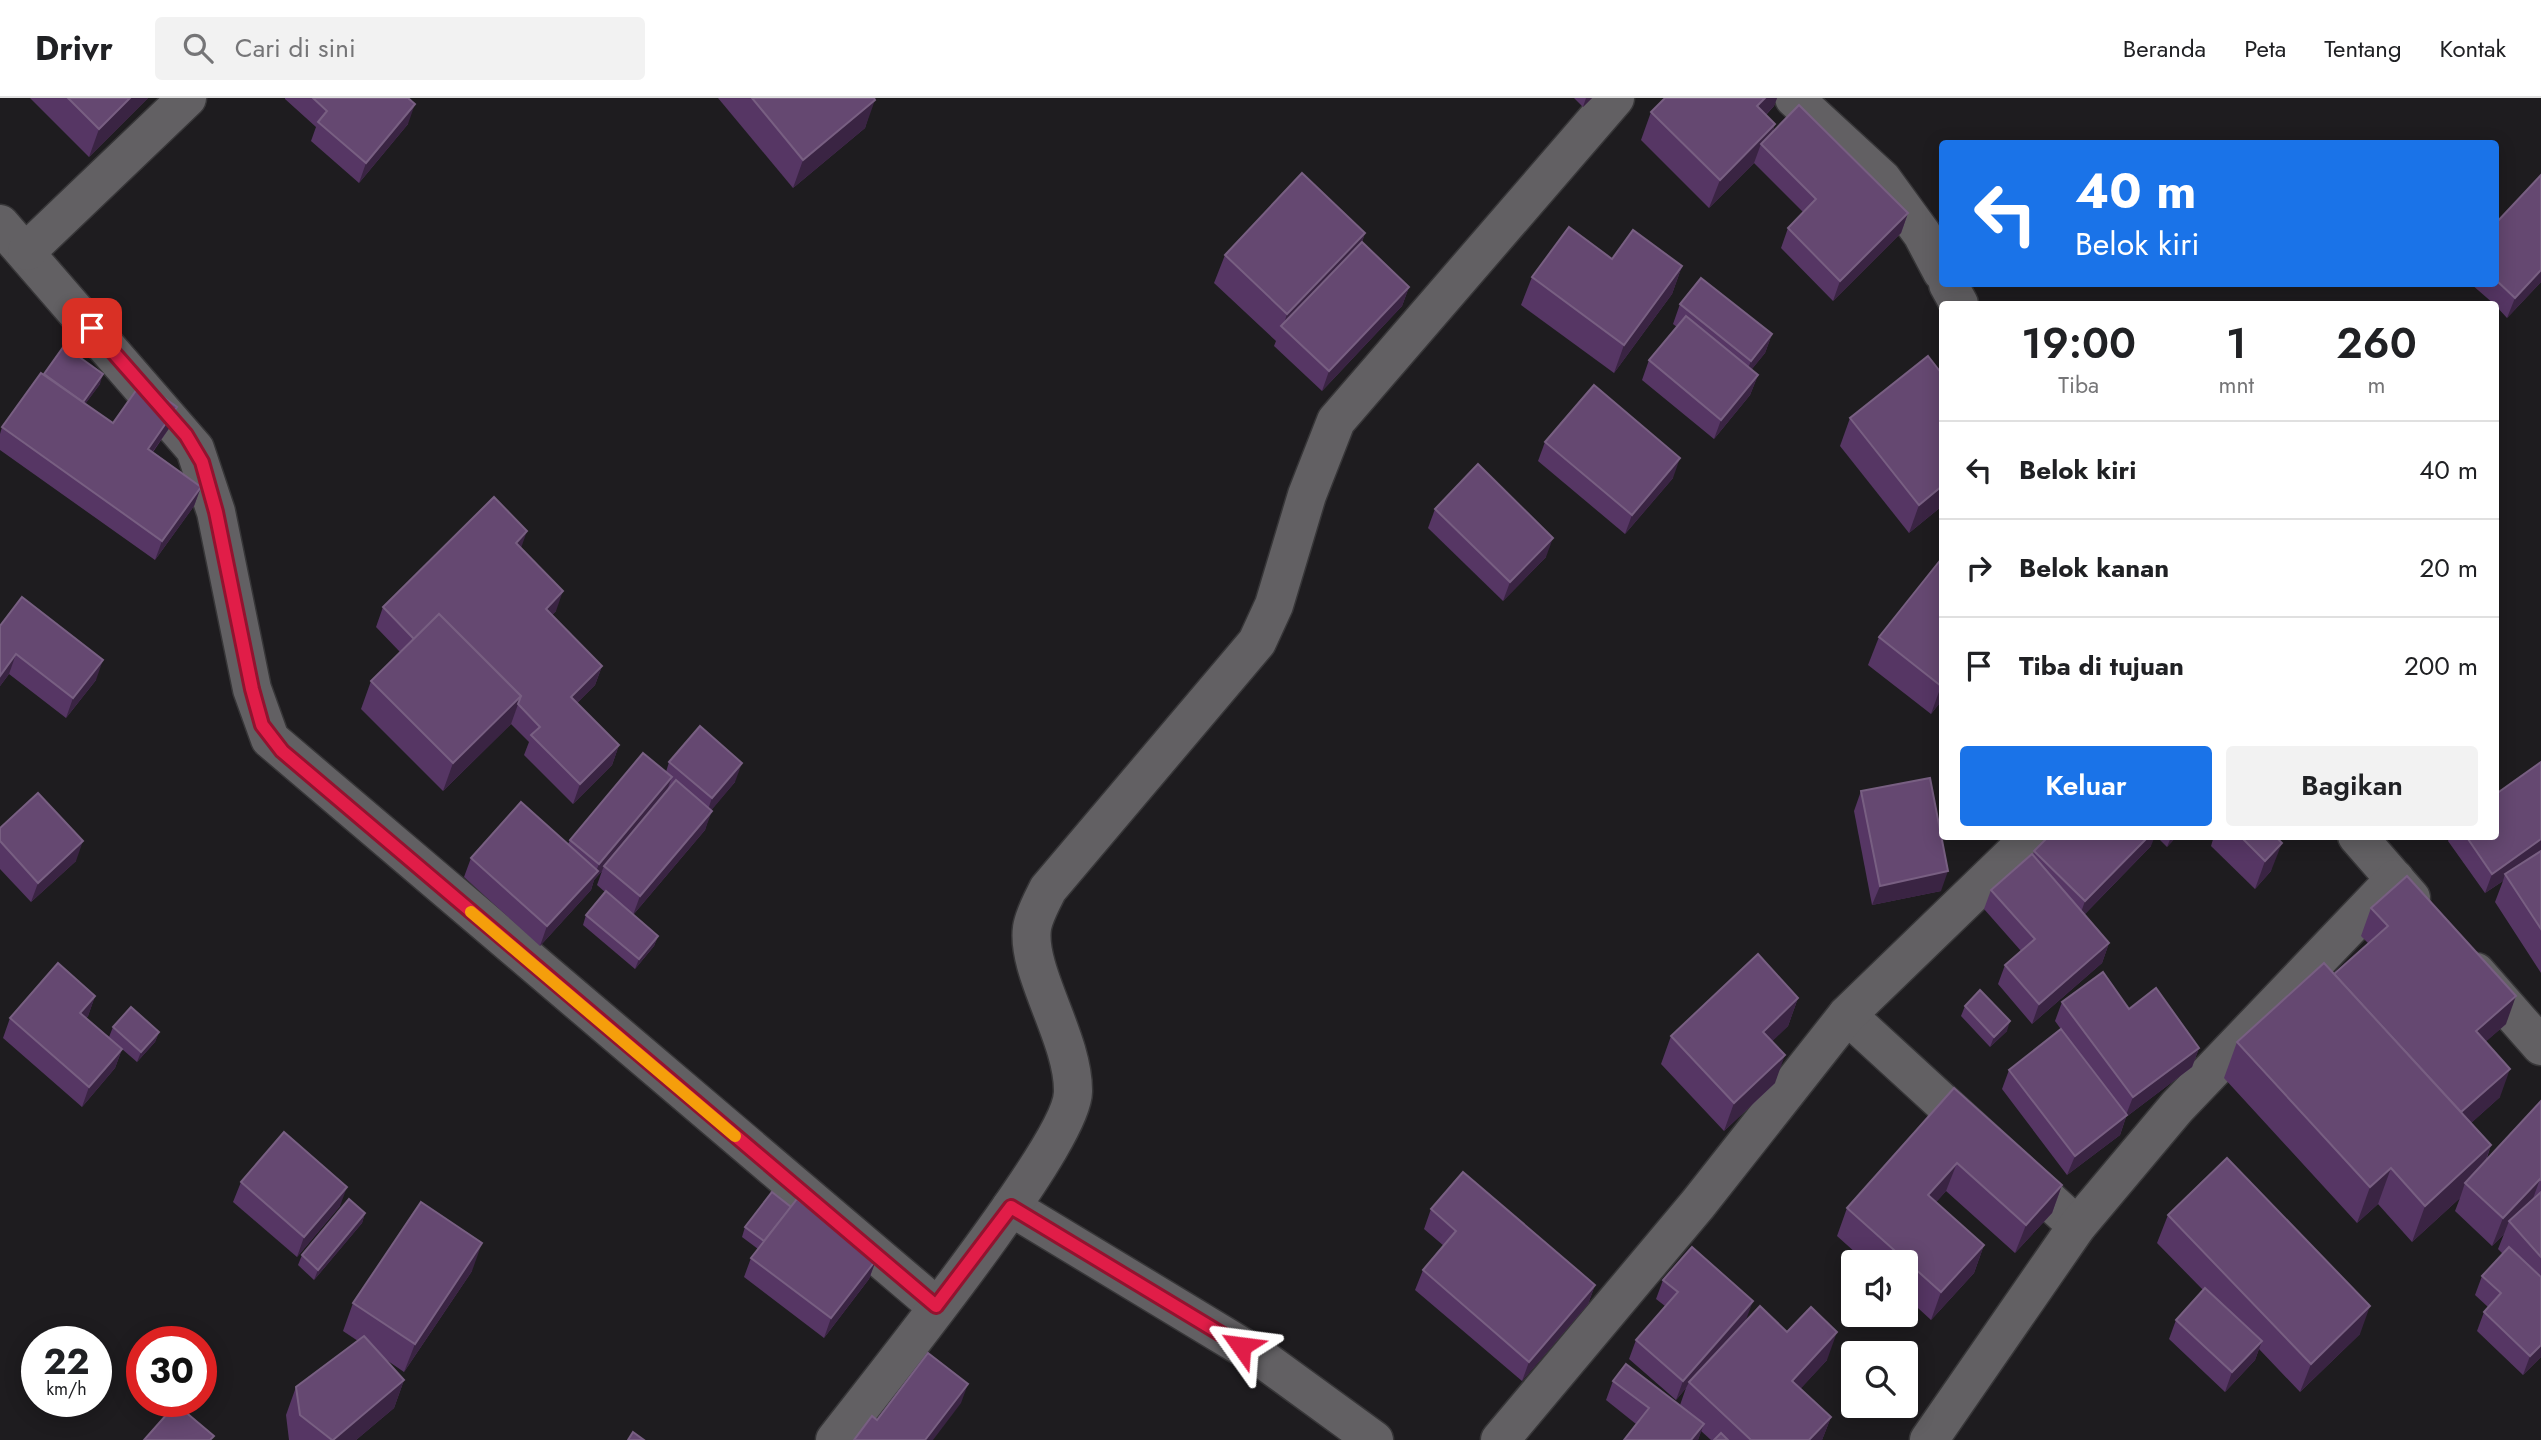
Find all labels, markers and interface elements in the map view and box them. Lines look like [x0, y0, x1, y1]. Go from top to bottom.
search box [155, 17, 645, 80]
text: Drivr [35, 25, 113, 72]
icon: search [179, 29, 217, 67]
text: Cari di sini [235, 29, 356, 67]
text: Beranda [2123, 31, 2206, 66]
text: Peta [2244, 31, 2286, 66]
text: Tentang [2324, 31, 2402, 66]
text: Kontak [2440, 31, 2506, 66]
text: 40 m [2075, 156, 2197, 226]
icon: left [1960, 168, 2051, 259]
text: Belok kiri [2075, 221, 2200, 267]
pin [62, 298, 122, 358]
icon: arrive [73, 309, 111, 347]
text: 19:00 [2021, 313, 2136, 374]
text: 1 [2226, 313, 2247, 374]
text: 260 [2336, 313, 2417, 374]
text: Tiba [2058, 368, 2099, 402]
text: mnt [2218, 368, 2254, 402]
text: m [2368, 368, 2385, 402]
icon: left [1960, 451, 1998, 489]
text: Belok kiri [2019, 451, 2136, 489]
text: 40 m [2419, 451, 2478, 489]
icon: right [1960, 549, 1998, 587]
text: Belok kanan [2019, 549, 2169, 587]
text: 20 m [2420, 549, 2478, 587]
icon: arrive [1960, 647, 1998, 685]
text: Tiba di tujuan [2019, 647, 2184, 685]
text: 200 m [2404, 647, 2478, 685]
button: Keluar [1960, 746, 2212, 826]
button: Bagikan [2226, 746, 2478, 826]
map controls [1841, 1250, 1918, 1418]
button: sound [1841, 1250, 1918, 1327]
position arrow [1204, 1309, 1278, 1383]
speed limit sign: 30 [126, 1326, 217, 1417]
text: 22 [44, 1337, 89, 1387]
button: search [1841, 1341, 1918, 1418]
text: km/h [46, 1376, 87, 1402]

